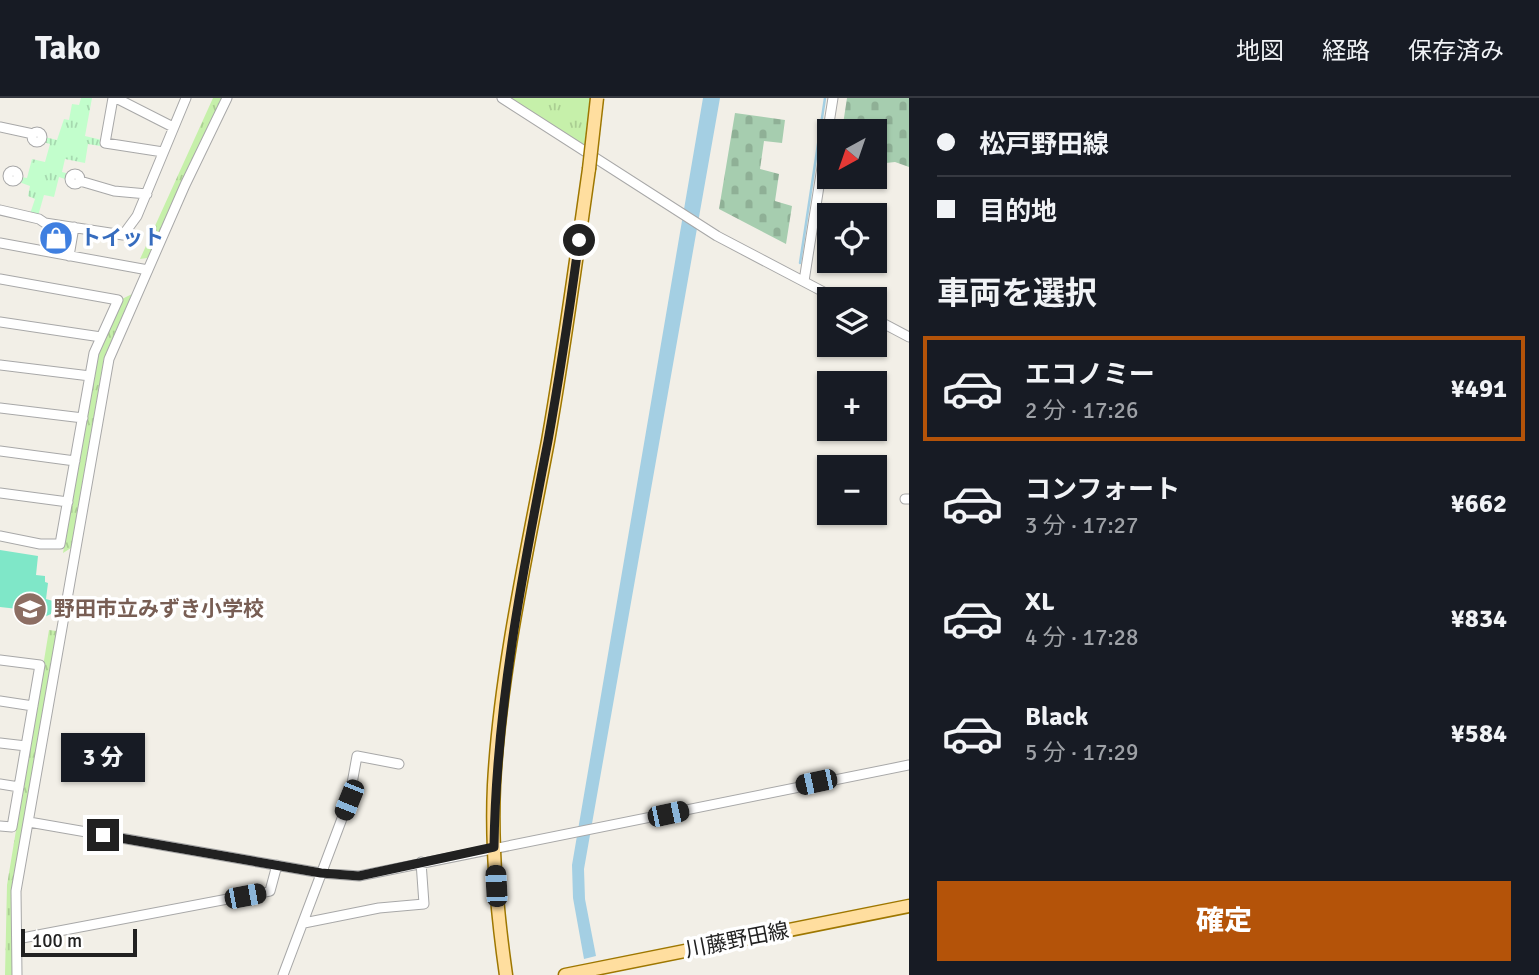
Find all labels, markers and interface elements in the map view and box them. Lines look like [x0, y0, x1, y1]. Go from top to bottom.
text: Tako [35, 28, 100, 69]
text: 地図 [1236, 36, 1284, 66]
text: 経路 [1322, 36, 1370, 66]
text: 保存済み [1408, 36, 1504, 66]
north arrow [817, 119, 887, 189]
map controls [817, 119, 887, 525]
text: 松戸野田線 [979, 129, 1109, 161]
text: 目的地 [979, 196, 1057, 228]
button: locate [817, 203, 887, 273]
shop icon: トイット [37, 219, 75, 257]
route start [563, 224, 595, 256]
place label: トイット [80, 225, 164, 251]
text: 車両を選択 [937, 274, 1097, 313]
button: layers [817, 287, 887, 357]
icon: car [941, 357, 1004, 420]
text: エコノミー [1025, 359, 1155, 391]
button: + [817, 371, 887, 441]
text: ¥491 [1451, 373, 1507, 405]
text: 2 分 · 17:26 [1025, 396, 1138, 425]
button: − [817, 455, 887, 525]
icon: car [941, 472, 1004, 535]
text: コンフォート [1025, 474, 1180, 506]
text: ¥662 [1451, 488, 1507, 520]
text: 3 分 · 17:27 [1025, 511, 1138, 540]
text: XL [1025, 586, 1055, 618]
icon: car [941, 587, 1004, 650]
school or university icon: 野田市立みずき小学校 [11, 590, 49, 628]
place label: 野田市立みずき小学校 [54, 596, 264, 622]
text: ¥834 [1451, 603, 1507, 635]
text: 4 分 · 17:28 [1025, 623, 1138, 652]
text: Black [1025, 701, 1088, 733]
icon: car [941, 702, 1004, 765]
text: ¥584 [1451, 718, 1507, 750]
callout: 3 分 [61, 734, 145, 782]
text: 5 分 · 17:29 [1025, 738, 1138, 767]
text: 3 分 [83, 743, 123, 772]
car [794, 767, 839, 797]
car [332, 777, 367, 823]
car [646, 799, 691, 829]
route end [87, 819, 119, 851]
car [485, 864, 508, 908]
button: 確定 [937, 881, 1511, 961]
car [223, 882, 268, 910]
street label: 川藤野田線 [683, 917, 791, 963]
scale bar [21, 926, 136, 958]
text: 100 m [32, 929, 82, 953]

